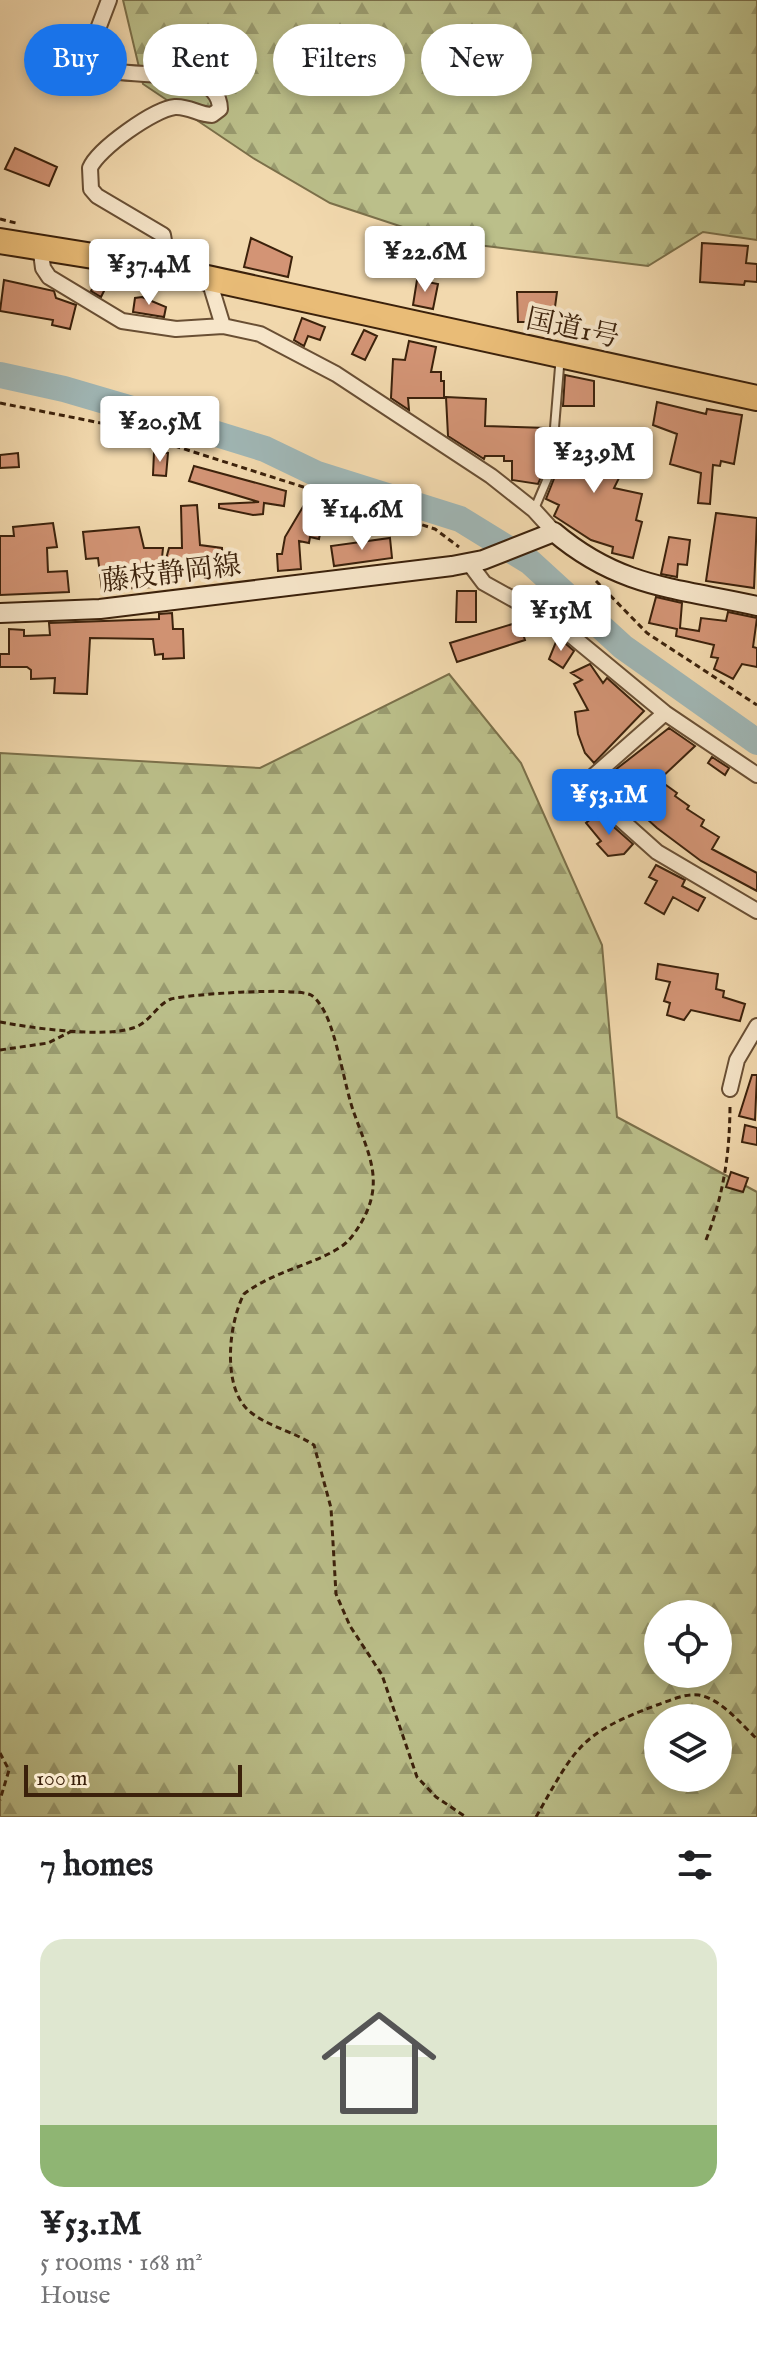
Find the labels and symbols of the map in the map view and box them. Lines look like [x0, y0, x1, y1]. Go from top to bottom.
pin: ¥22.6M [360, 226, 490, 294]
pin: ¥37.4M [84, 239, 214, 307]
street label: 国道1号 [523, 303, 622, 356]
pin: ¥20.5M [95, 396, 225, 464]
pin: ¥23.9M [529, 427, 659, 495]
pin: ¥14.6M [297, 484, 427, 552]
street label: 藤枝静岡線 [100, 549, 243, 600]
pin: ¥15M [514, 585, 608, 653]
pin: ¥53.1M [544, 769, 674, 837]
scale bar [24, 1761, 242, 1797]

